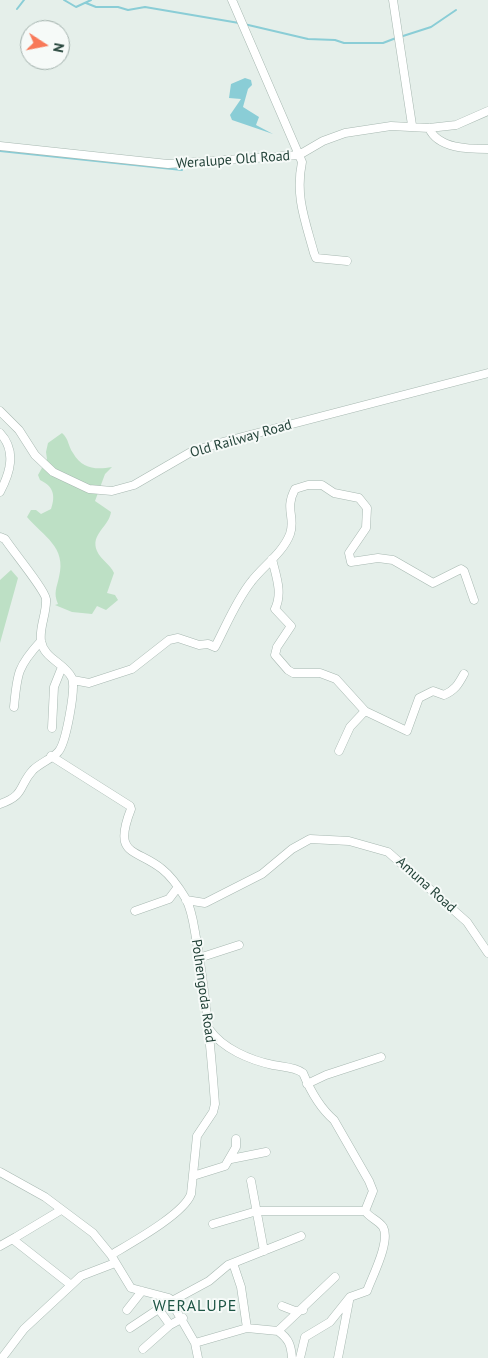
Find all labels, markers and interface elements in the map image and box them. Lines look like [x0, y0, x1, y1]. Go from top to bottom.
north arrow [20, 20, 70, 70]
text: N [49, 41, 68, 54]
street label: Weralupe Old Road [175, 148, 291, 172]
street label: Old Railway Road [188, 416, 294, 462]
street label: Amuna Road [392, 854, 460, 916]
street label: Polhengoda Road [187, 938, 219, 1044]
district label: WERALUPE [152, 1296, 238, 1316]

